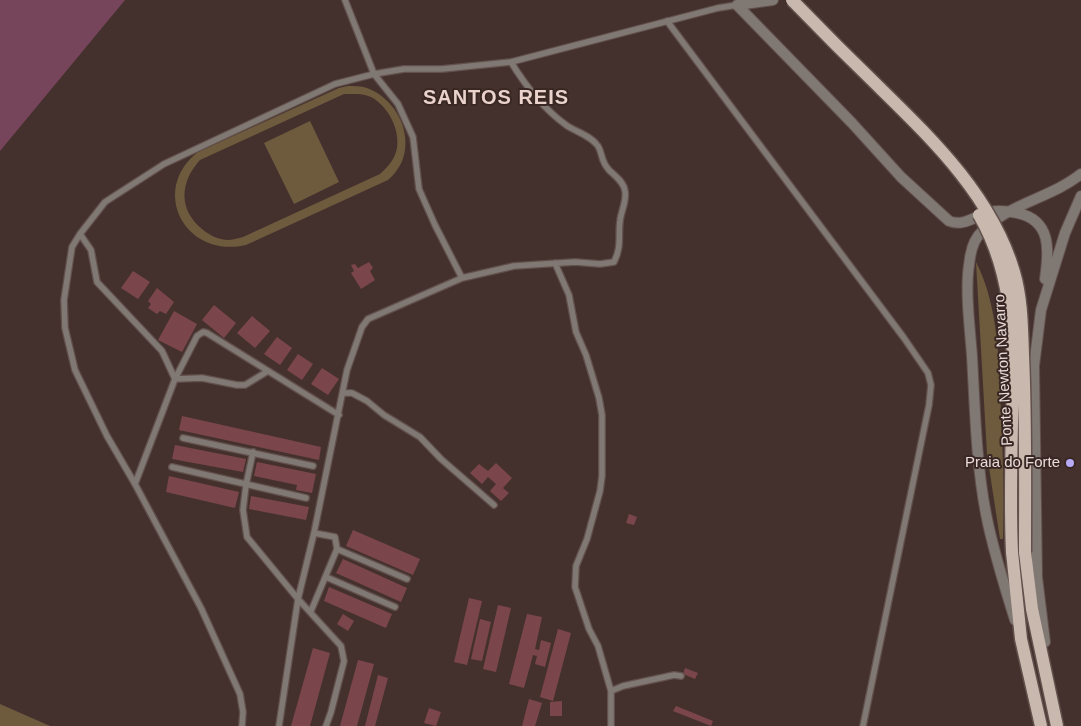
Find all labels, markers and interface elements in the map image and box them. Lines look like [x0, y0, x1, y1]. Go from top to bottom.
district label: SANTOS REIS [422, 86, 570, 110]
street label: Ponte Newton Navarro [991, 294, 1017, 446]
place label: Praia do Forte [965, 454, 1060, 472]
marker: Praia do Forte [1064, 457, 1076, 469]

